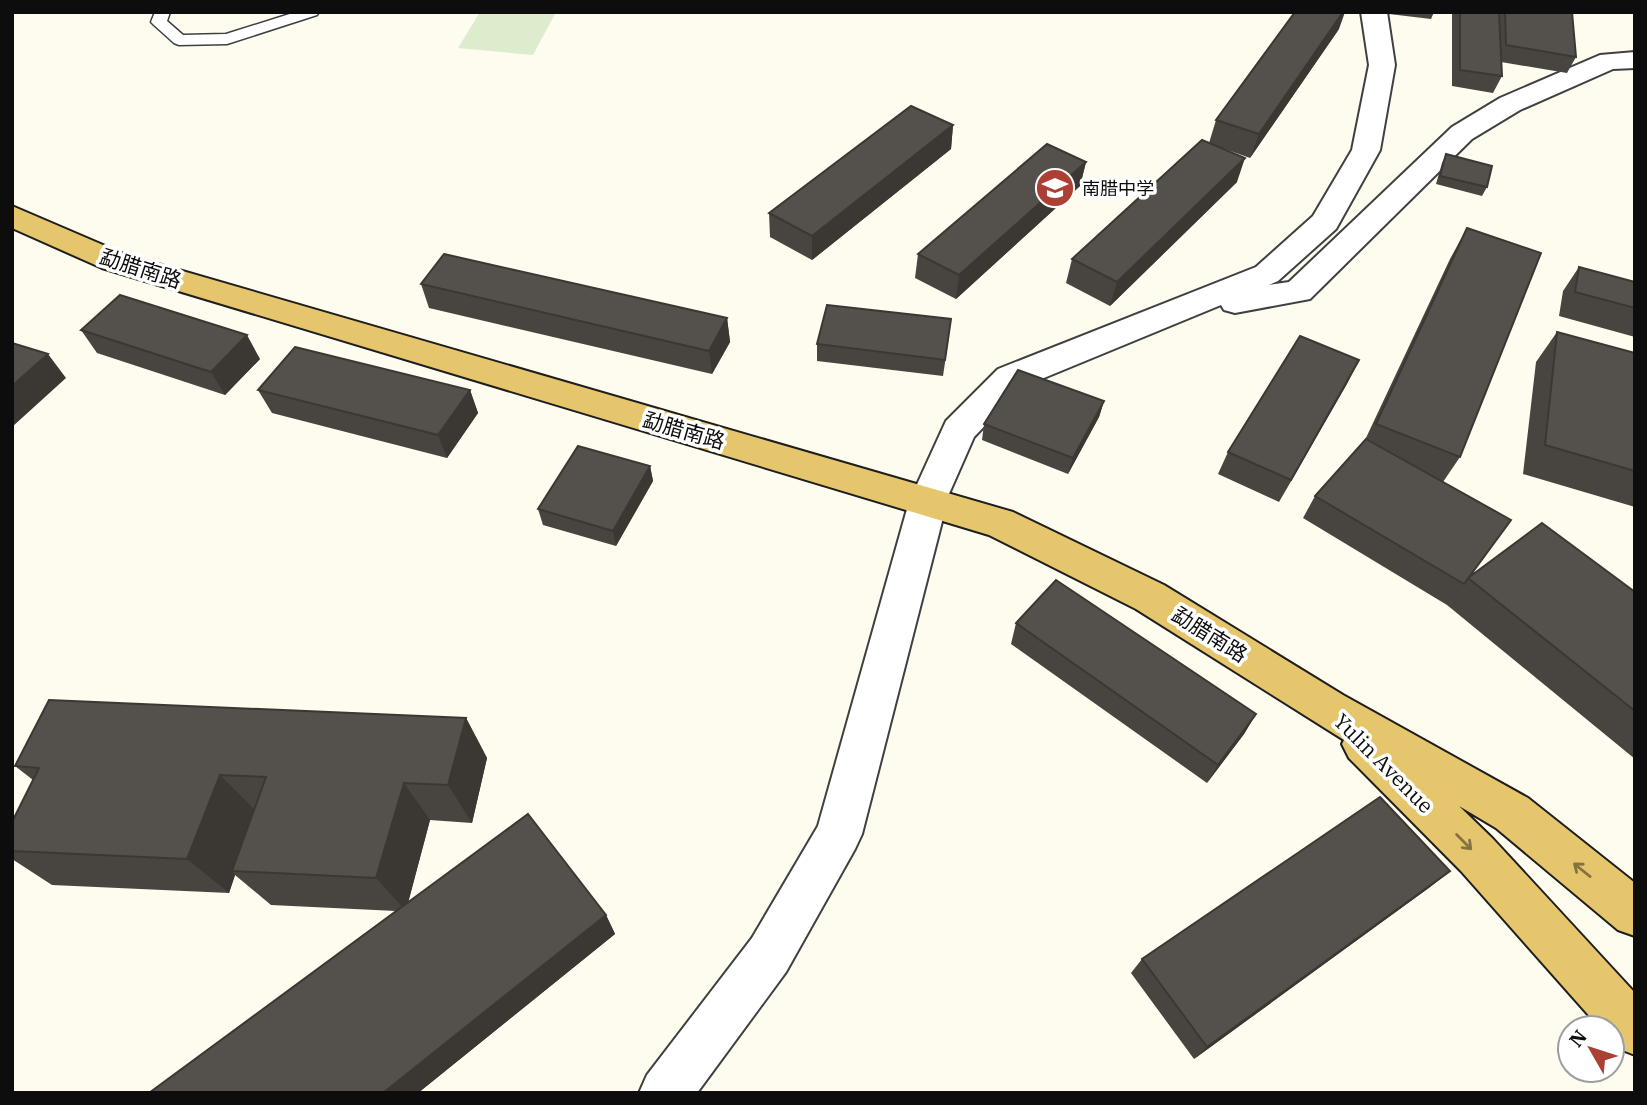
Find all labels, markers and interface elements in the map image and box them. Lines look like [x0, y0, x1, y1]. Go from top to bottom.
school or university icon: 南腊中学 [1034, 167, 1076, 209]
place label: 南腊中学 [1082, 177, 1154, 200]
street label: 勐腊南路 [97, 242, 185, 294]
street label: 勐腊南路 [640, 405, 728, 455]
street label: 勐腊南路 [1167, 600, 1253, 668]
street label: Yulin Avenue [1328, 707, 1440, 819]
one-way arrow [1455, 833, 1472, 850]
one-way arrow [1573, 862, 1591, 878]
north arrow [1556, 1014, 1626, 1084]
text: N [1564, 1025, 1592, 1052]

